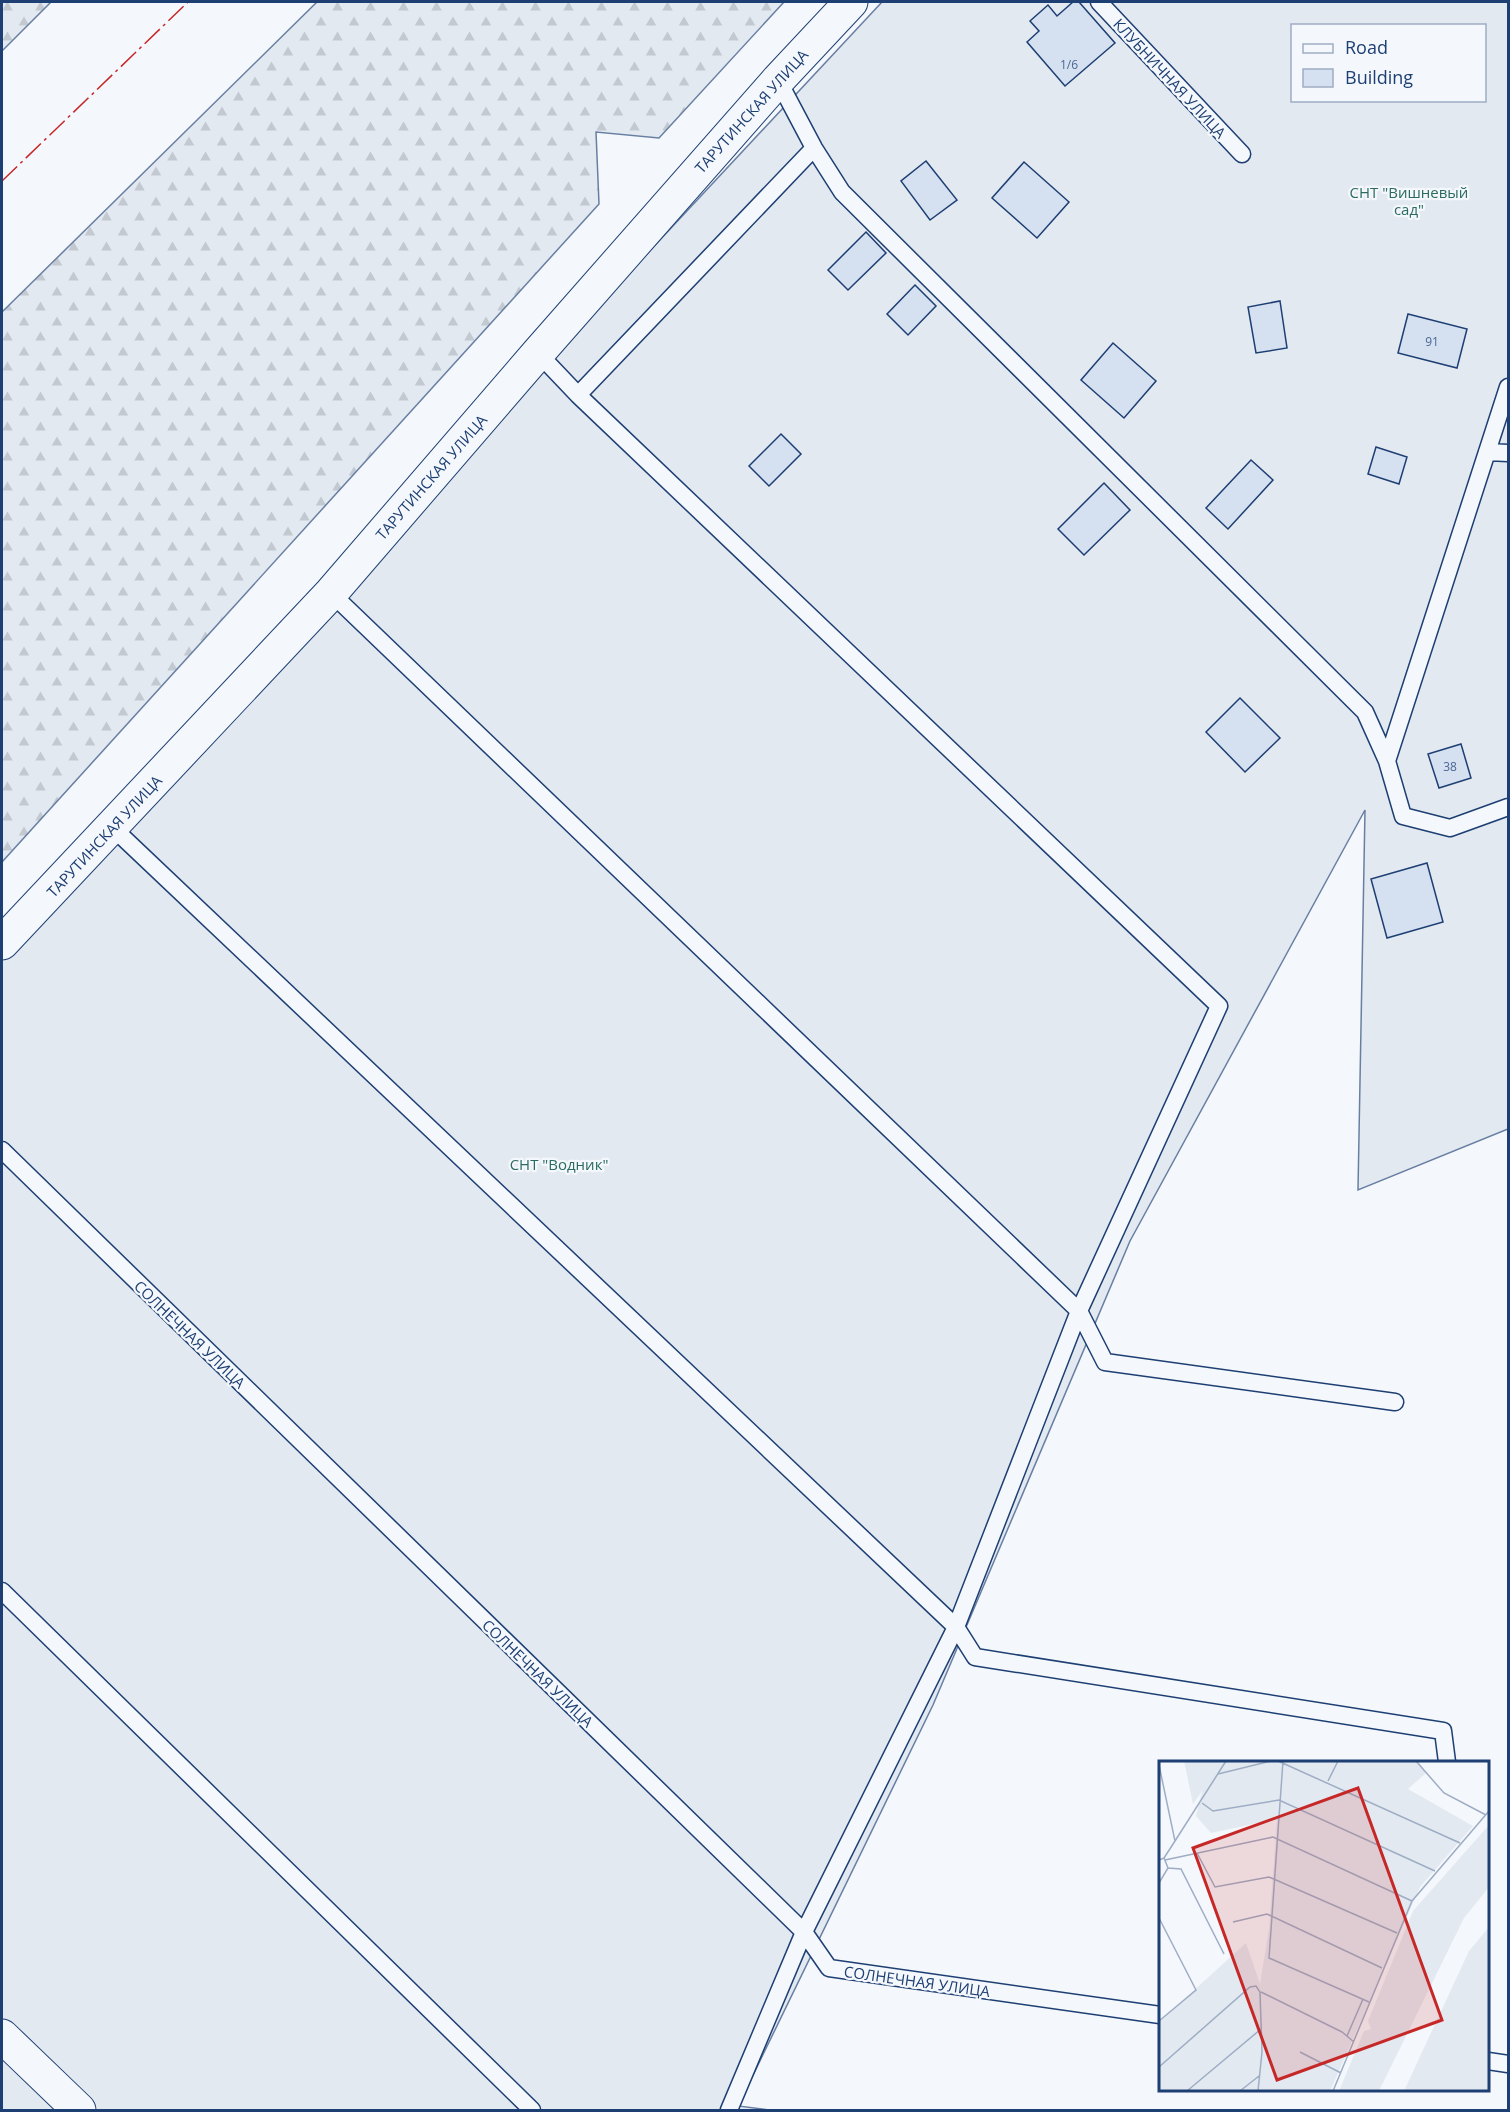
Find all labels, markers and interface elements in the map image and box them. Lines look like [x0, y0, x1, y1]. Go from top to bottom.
street label: КЛУБНИЧНАЯ УЛИЦА [1109, 14, 1231, 142]
legend [1291, 24, 1486, 102]
text: Road [1345, 35, 1388, 59]
street label: ТАРУТИНСКАЯ УЛИЦА [690, 44, 812, 177]
house number: 1/6 [1060, 56, 1078, 73]
text: Building [1345, 65, 1413, 89]
park label: СНТ "Вишневый сад" [1350, 182, 1468, 219]
house number: 91 [1425, 333, 1439, 350]
street label: ТАРУТИНСКАЯ УЛИЦА [371, 410, 491, 544]
house number: 38 [1443, 758, 1457, 775]
street label: ТАРУТИНСКАЯ УЛИЦА [42, 770, 166, 901]
park label: СНТ "Водник" [510, 1154, 608, 1174]
street label: СОЛНЕЧНАЯ УЛИЦА [130, 1276, 250, 1393]
street label: СОЛНЕЧНАЯ УЛИЦА [478, 1615, 598, 1732]
inset map [1159, 1761, 1489, 2091]
street label: СОЛНЕЧНАЯ УЛИЦА [843, 1961, 992, 2001]

